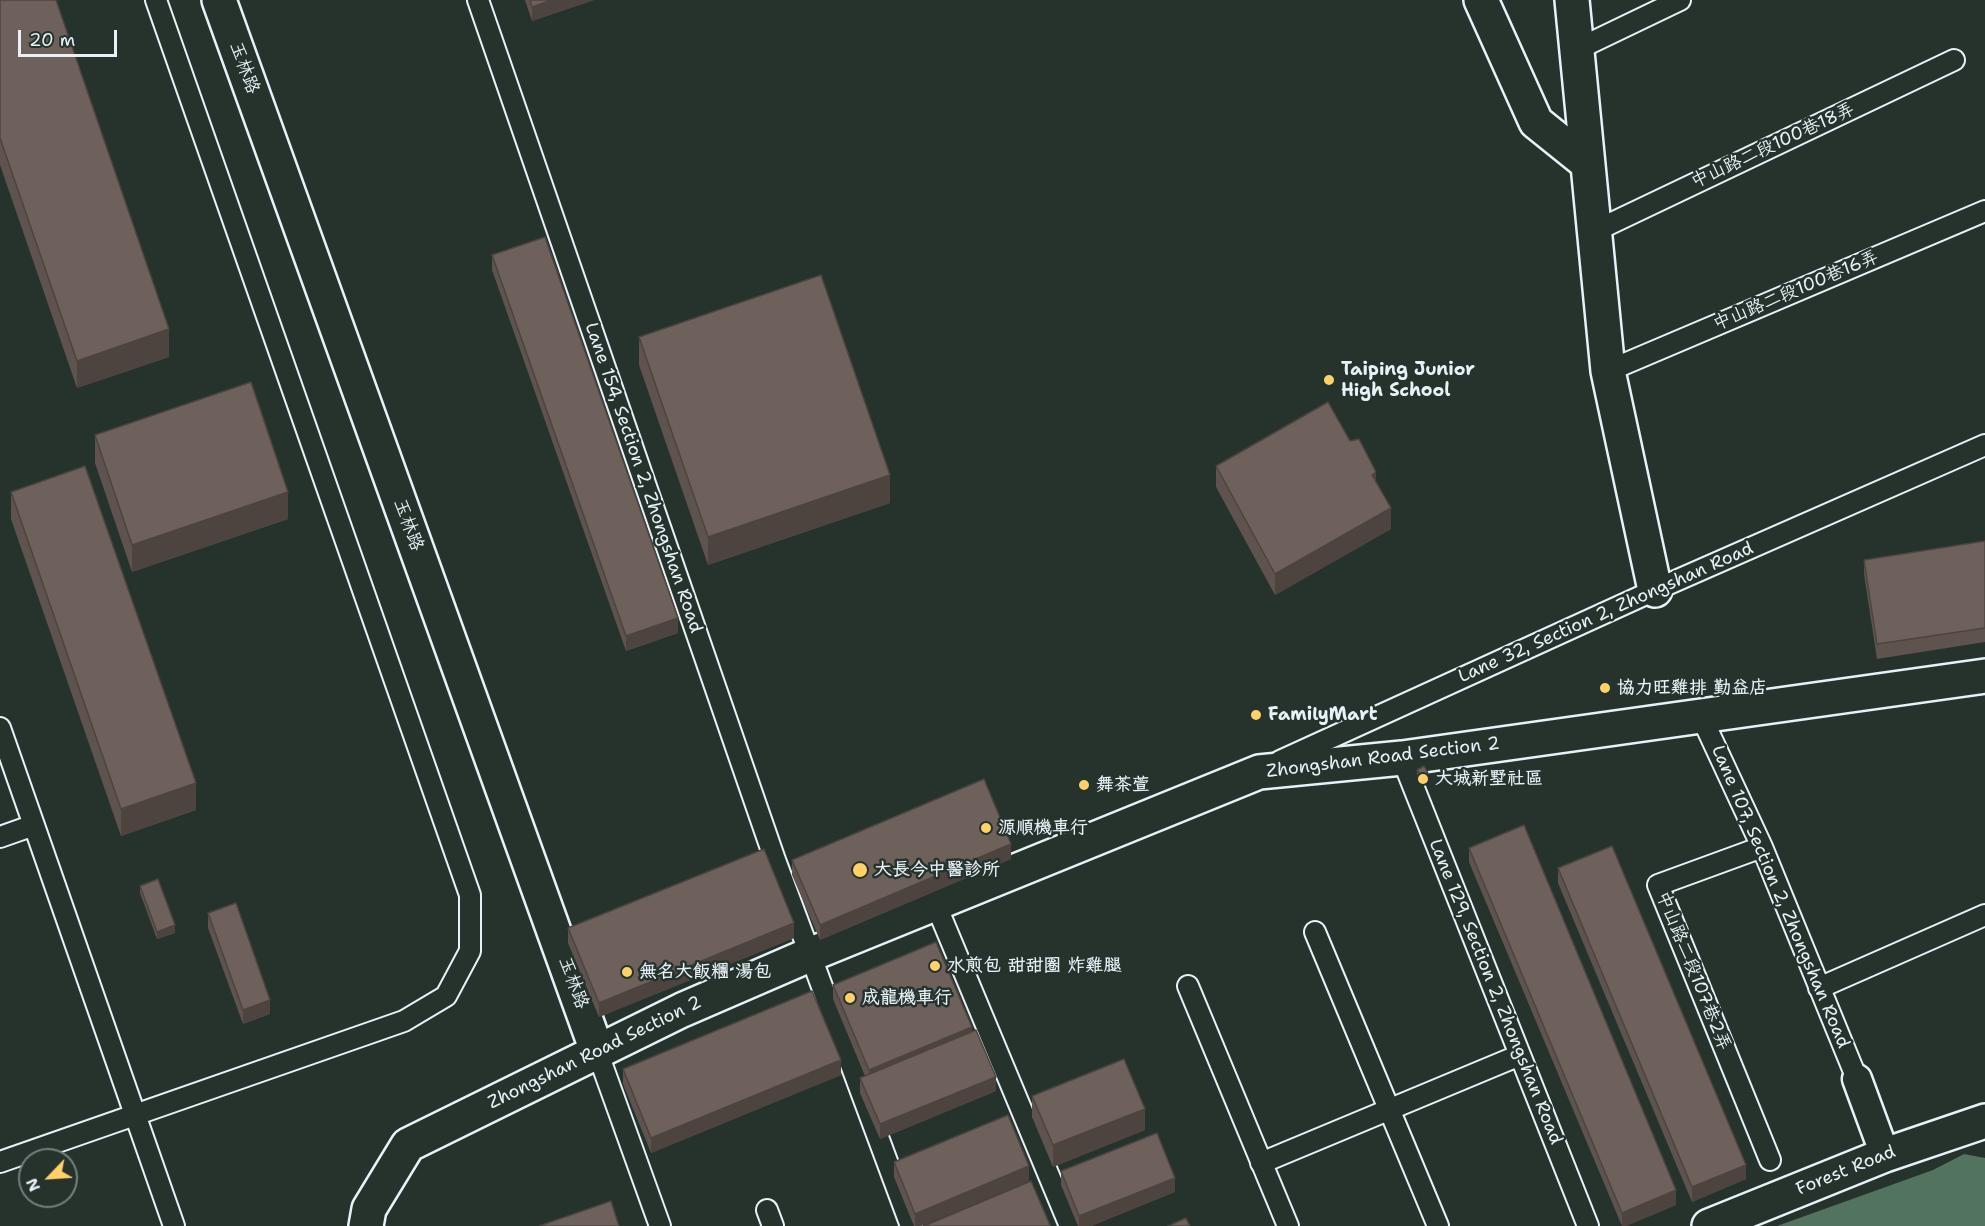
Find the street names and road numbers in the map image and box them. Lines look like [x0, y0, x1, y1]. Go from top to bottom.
street label: 玉林路 [225, 39, 263, 97]
street label: 中山路二段100巷18弄 [1688, 99, 1858, 193]
street label: 中山路二段100巷16弄 [1710, 246, 1882, 336]
street label: Lane 154, Section 2, Zhongshan Road [580, 320, 706, 636]
street label: 玉林路 [389, 496, 427, 554]
street label: Lane 32, Section 2, Zhongshan Road [1455, 538, 1757, 688]
street label: Zhongshan Road Section 2 [1265, 733, 1501, 783]
street label: Lane 107, Section 2, Zhongshan Road [1706, 742, 1854, 1052]
street label: Lane 129, Section 2, Zhongshan Road [1424, 836, 1566, 1148]
street label: 中山路二段107巷2弄 [1651, 888, 1735, 1054]
street label: 玉林路 [554, 954, 592, 1012]
street label: Zhongshan Road Section 2 [485, 992, 705, 1114]
street label: Forest Road [1793, 1141, 1899, 1201]

